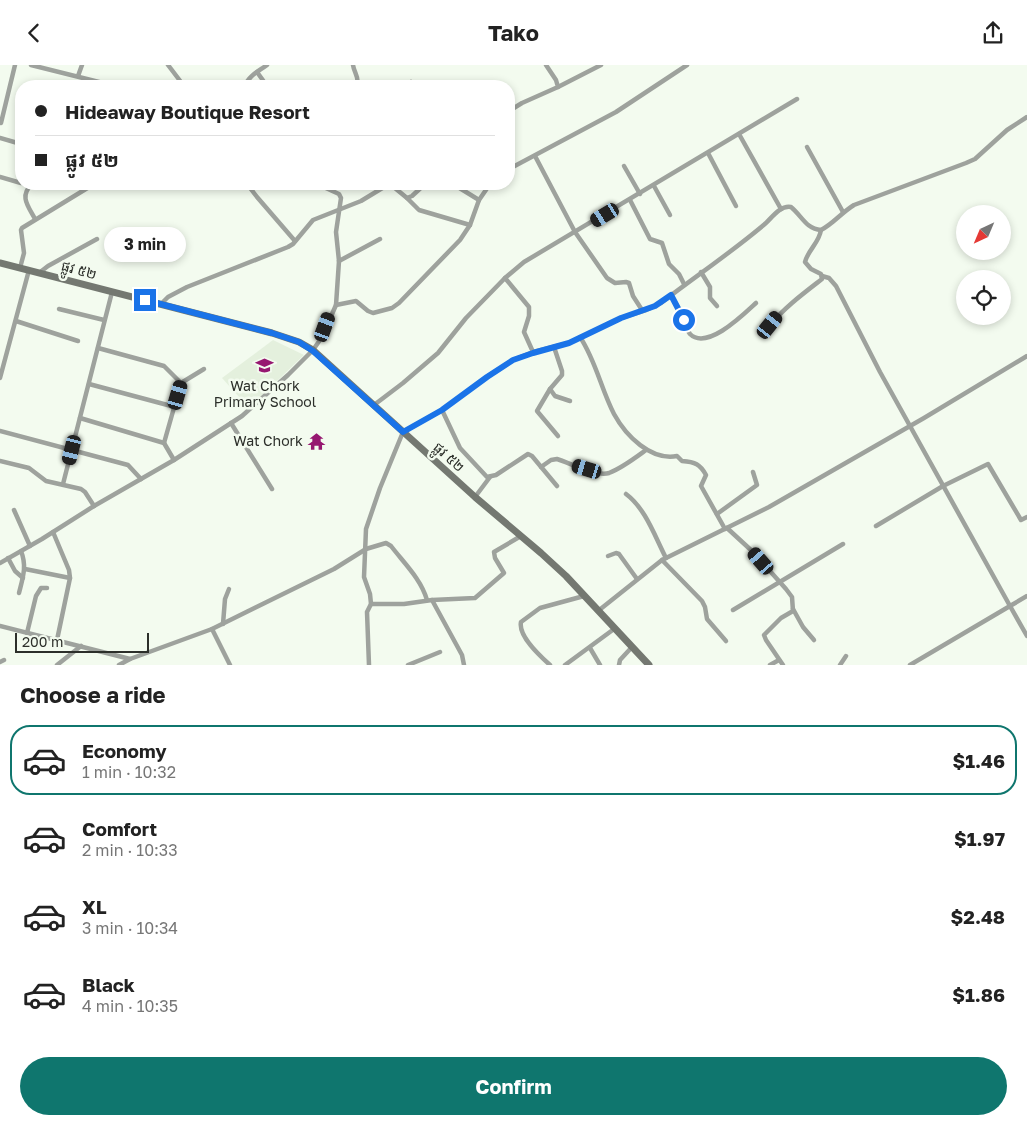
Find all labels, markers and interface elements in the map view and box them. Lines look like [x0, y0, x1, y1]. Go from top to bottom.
icon: back [20, 19, 48, 47]
text: Tako [488, 19, 539, 46]
icon: share [979, 19, 1007, 47]
text: Hideaway Boutique Resort [65, 100, 310, 123]
text: ផ្លូវ ៥២ [65, 148, 119, 171]
car [588, 201, 621, 229]
north arrow [956, 205, 1011, 260]
map controls [956, 205, 1011, 325]
callout: 3 min [104, 227, 186, 263]
text: 3 min [124, 234, 166, 254]
street label: ផ្លូវ ៥២ [58, 257, 99, 286]
button: locate [956, 270, 1011, 325]
route end [134, 289, 156, 311]
route start [673, 309, 695, 331]
car [754, 309, 785, 341]
car [312, 310, 337, 344]
school or university icon: Wat Chork Primary School [255, 356, 275, 376]
place label: Wat Chork Primary School [214, 377, 316, 410]
car [166, 379, 189, 411]
temple icon: Wat Chork [307, 431, 327, 451]
place label: Wat Chork [233, 432, 303, 449]
car [61, 434, 82, 466]
street label: ផ្លូវ ៥២ [427, 438, 469, 478]
car [570, 457, 603, 481]
car [745, 545, 776, 577]
scale bar [15, 630, 149, 653]
text: 200 m [22, 633, 63, 650]
text: Choose a ride [20, 681, 166, 708]
icon: car [22, 738, 67, 783]
text: Economy [82, 739, 167, 762]
text: $1.46 [952, 749, 1005, 772]
text: 1 min · 10:32 [82, 762, 176, 782]
icon: car [22, 816, 67, 861]
text: Comfort [82, 817, 157, 840]
text: $1.97 [954, 827, 1005, 850]
text: 2 min · 10:33 [82, 840, 178, 860]
icon: car [22, 894, 67, 939]
text: XL [82, 895, 107, 918]
text: $2.48 [951, 905, 1005, 928]
text: 3 min · 10:34 [82, 918, 178, 938]
icon: car [22, 972, 67, 1017]
text: Black [82, 973, 135, 996]
text: $1.86 [952, 983, 1005, 1006]
text: 4 min · 10:35 [82, 996, 178, 1016]
button: Confirm [20, 1057, 1007, 1115]

